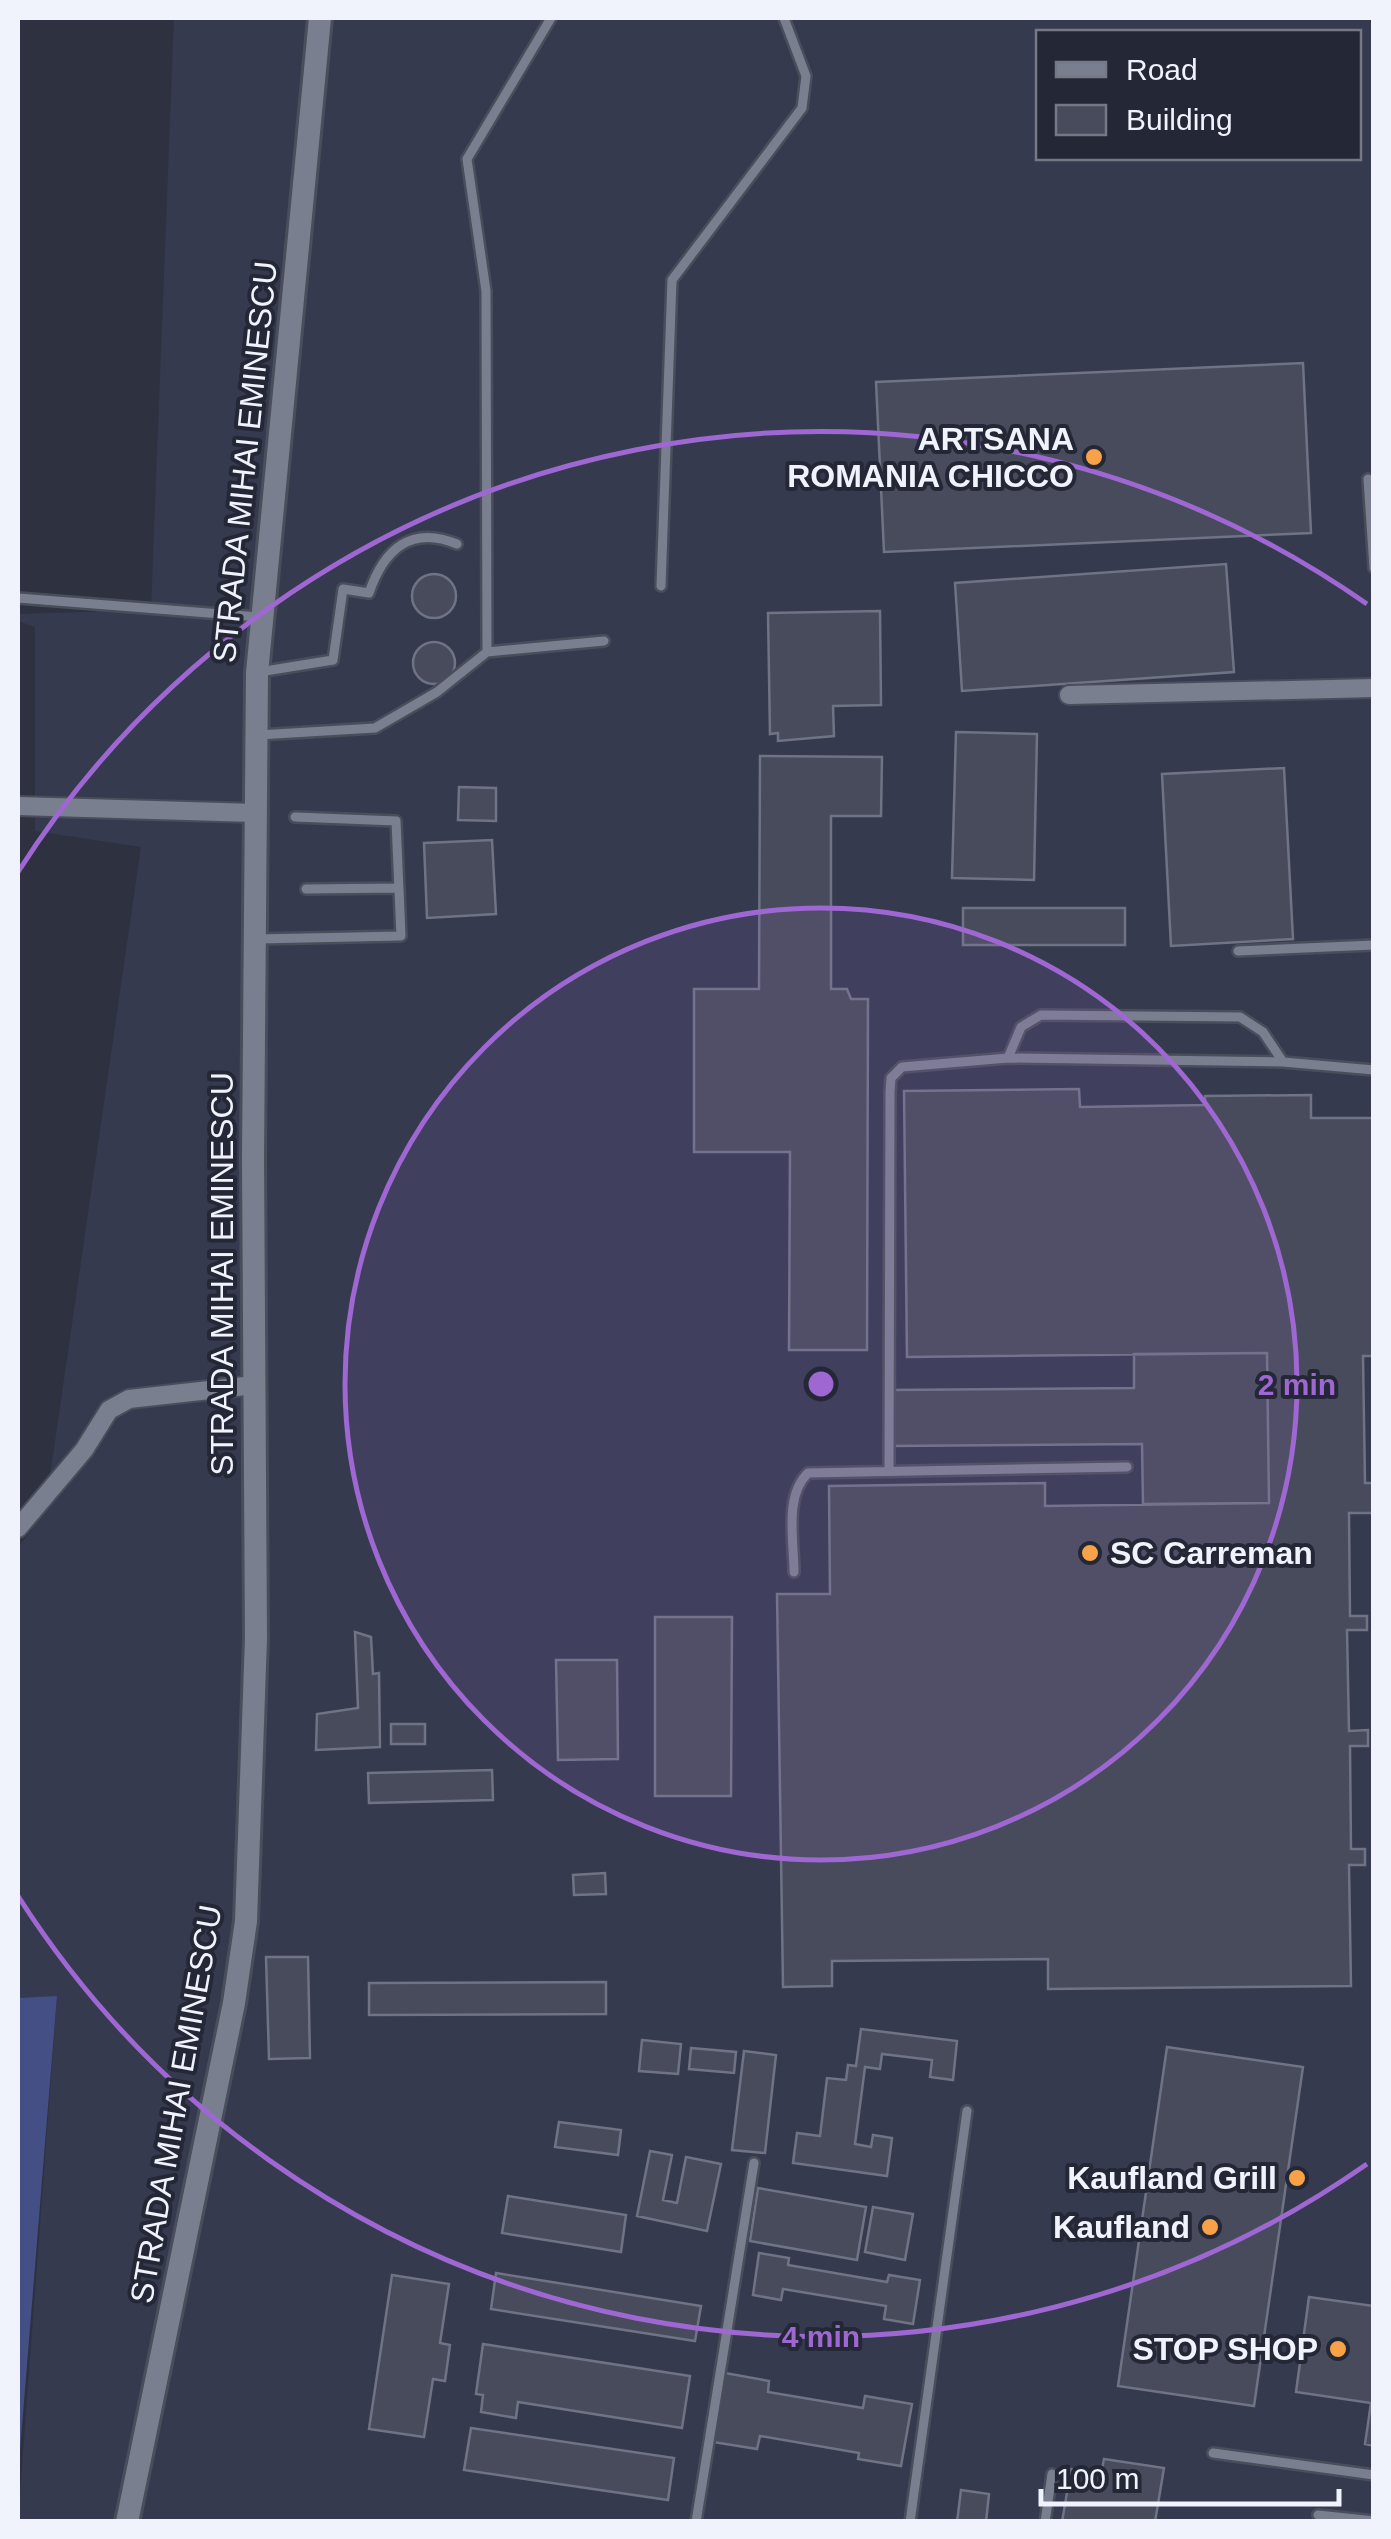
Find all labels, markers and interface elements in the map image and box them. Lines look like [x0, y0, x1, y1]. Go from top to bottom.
legend [1036, 30, 1361, 160]
text: Road [1126, 53, 1198, 86]
text: Building [1126, 103, 1233, 136]
street label: STRADA MIHAI EMINESCU [206, 259, 284, 665]
place label: ARTSANA ROMANIA CHICCO [787, 421, 1074, 494]
marker: ARTSANA ROMANIA CHICCO [1083, 446, 1105, 468]
street label: STRADA MIHAI EMINESCU [204, 1072, 240, 1476]
centre of rings [803, 1366, 839, 1402]
text: 2 min [1258, 1368, 1336, 1401]
place label: SC Carreman [1110, 1535, 1313, 1571]
marker: SC Carreman [1079, 1542, 1101, 1564]
street label: STRADA MIHAI EMINESCU [123, 1902, 229, 2306]
place label: Kaufland Grill [1067, 2160, 1277, 2196]
marker: Kaufland Grill [1286, 2167, 1308, 2189]
place label: Kaufland [1053, 2209, 1190, 2245]
marker: Kaufland [1199, 2216, 1221, 2238]
text: 4 min [782, 2320, 860, 2353]
place label: STOP SHOP [1132, 2331, 1318, 2367]
marker: STOP SHOP [1327, 2338, 1349, 2360]
scale bar [1041, 2444, 1338, 2506]
text: 100 m [1056, 2462, 1139, 2495]

